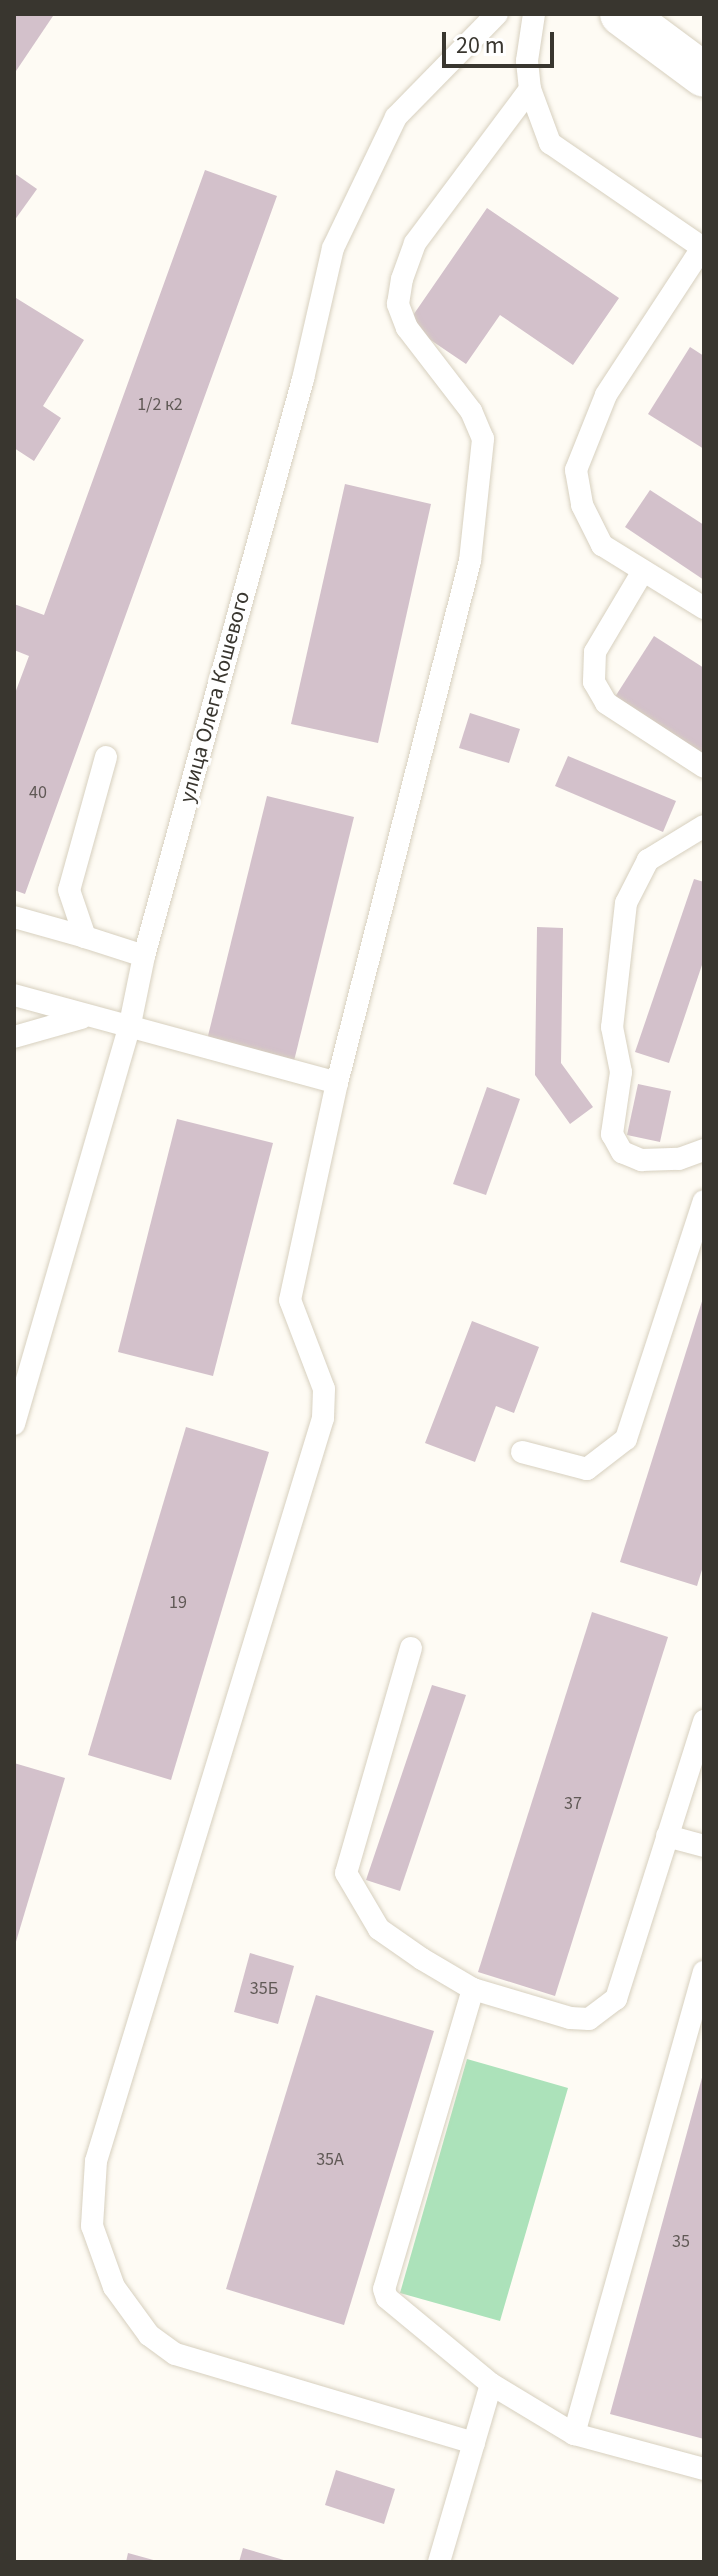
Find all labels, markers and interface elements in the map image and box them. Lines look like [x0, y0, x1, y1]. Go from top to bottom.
scale bar [446, 16, 558, 66]
text: 20 m [456, 28, 505, 63]
house number: 1/2 к2 [137, 394, 183, 416]
street label: улица Олега Кошевого [174, 588, 256, 806]
house number: 40 [29, 782, 47, 804]
house number: 19 [169, 1592, 187, 1614]
house number: 37 [564, 1793, 582, 1815]
house number: 35Б [250, 1978, 278, 2000]
house number: 35А [316, 2149, 344, 2171]
house number: 35 [672, 2231, 690, 2253]

